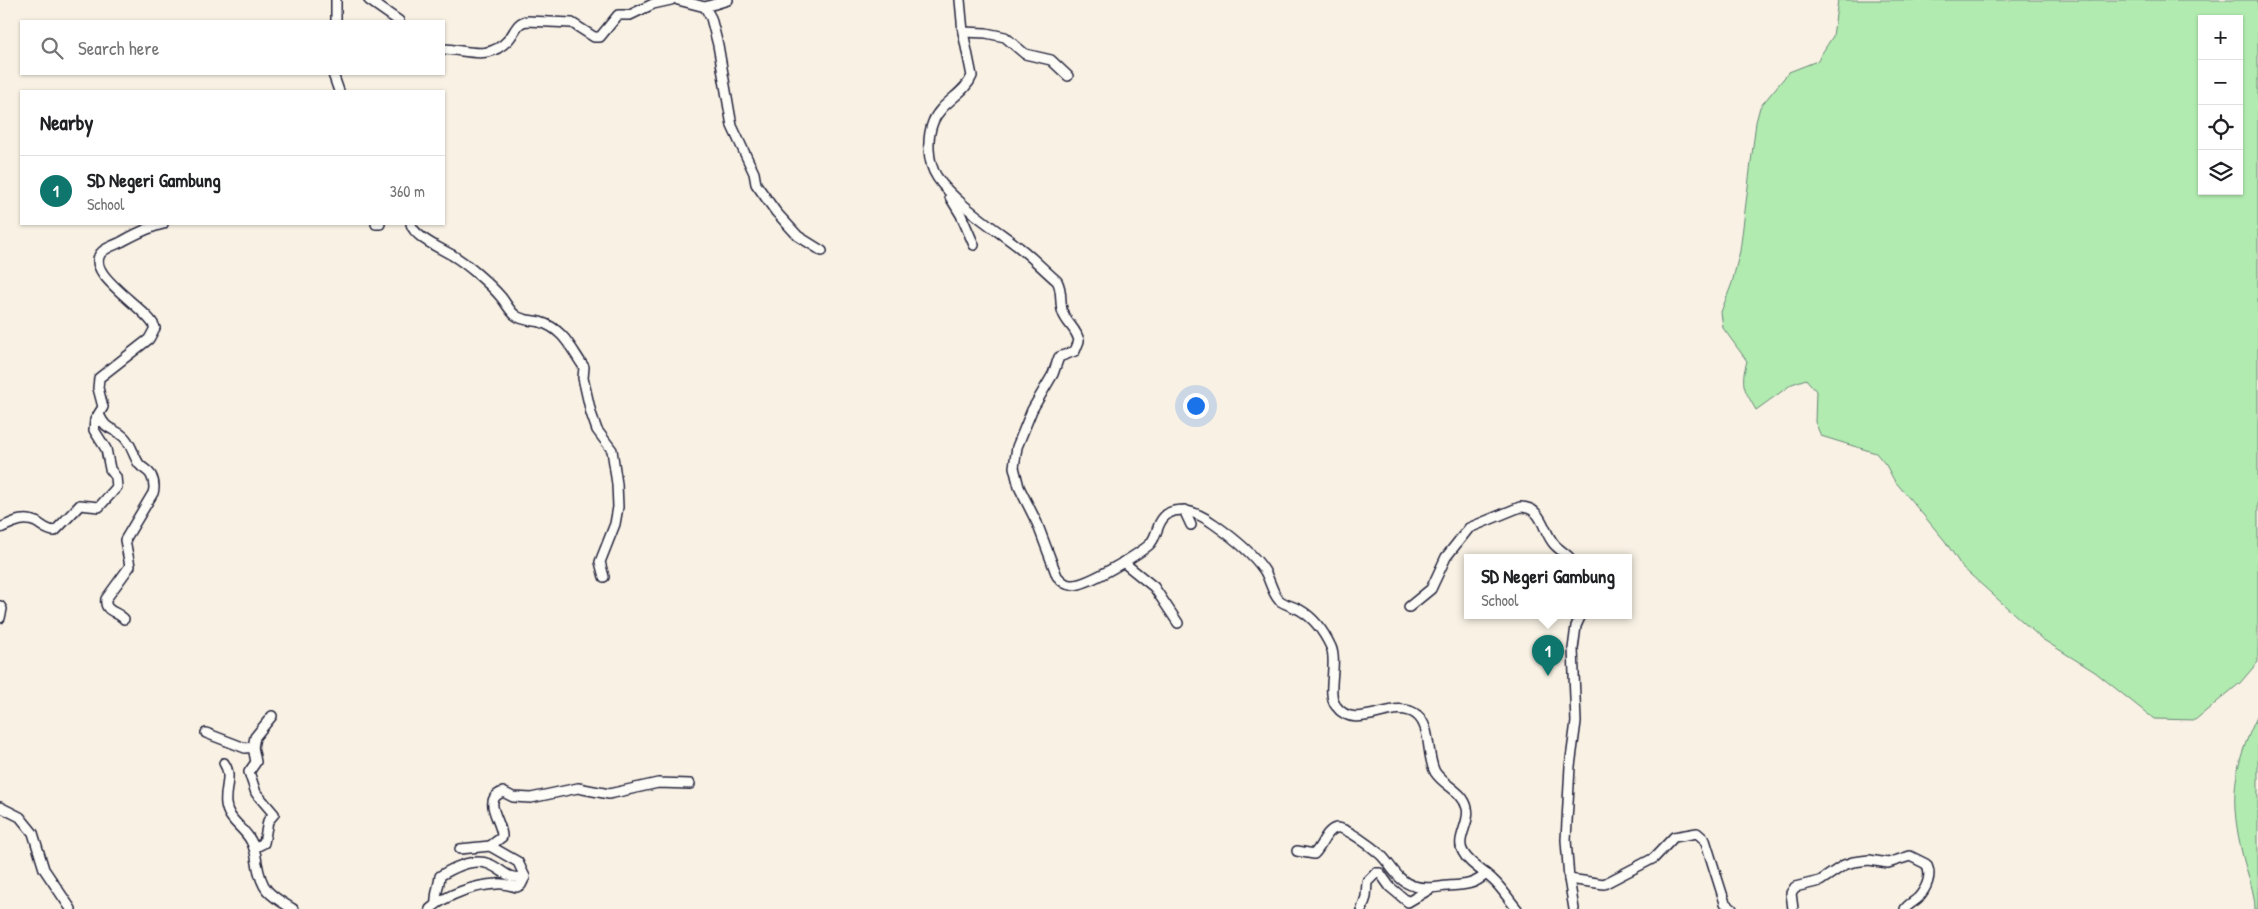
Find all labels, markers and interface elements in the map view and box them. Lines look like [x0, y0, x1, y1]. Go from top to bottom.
map controls [2198, 15, 2243, 195]
button: + [2198, 15, 2243, 60]
search box [20, 20, 445, 75]
icon: search [38, 34, 66, 62]
text: Search here [78, 35, 159, 61]
button: − [2198, 60, 2243, 105]
button: locate [2198, 105, 2243, 150]
text: Nearby [40, 108, 93, 137]
button: layers [2198, 150, 2243, 195]
text: SD Negeri Gambung [87, 167, 221, 193]
text: 1 [53, 180, 59, 202]
text: 360 m [390, 180, 425, 202]
text: School [87, 193, 124, 215]
your location [1183, 393, 1209, 419]
popup [1464, 554, 1632, 619]
text: SD Negeri Gambung [1481, 563, 1615, 589]
text: School [1481, 589, 1519, 611]
pin: 1 [1532, 635, 1564, 676]

